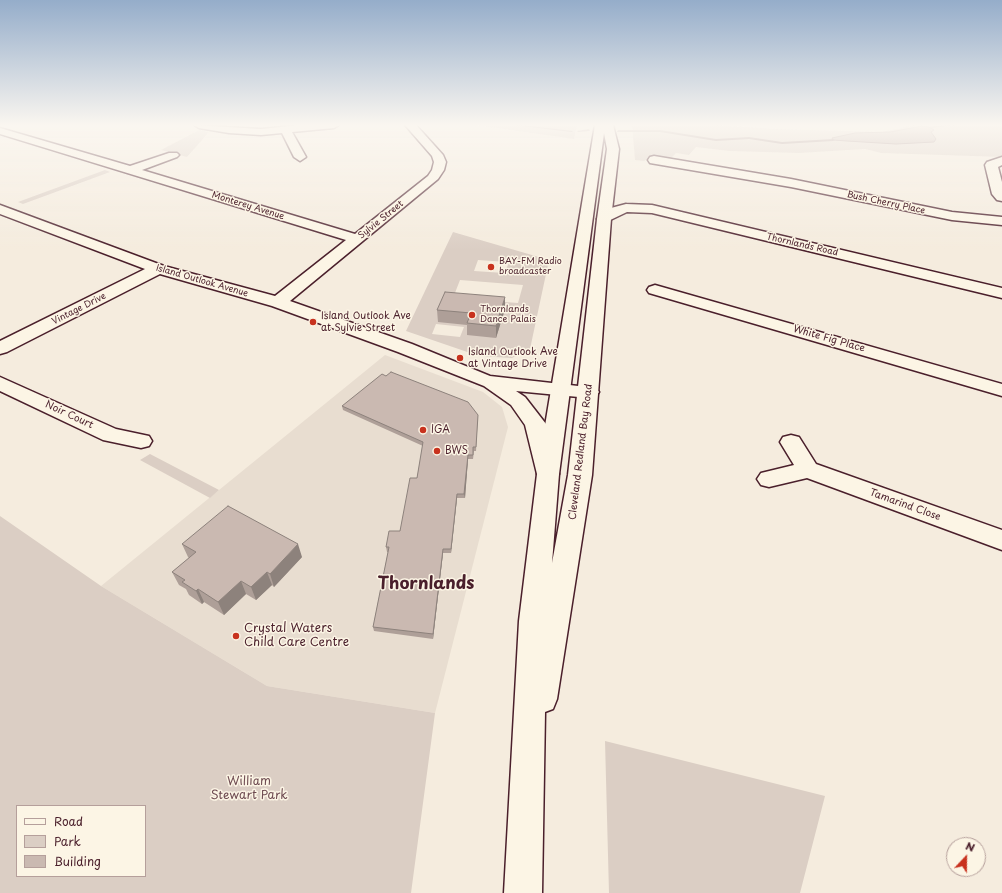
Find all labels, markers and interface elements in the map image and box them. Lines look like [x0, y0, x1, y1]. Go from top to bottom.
street label: Bush Cherry Place [846, 189, 926, 217]
street label: Monterey Avenue [210, 190, 286, 222]
street label: Sylvie Street [356, 199, 406, 241]
street label: Thornlands Road [765, 231, 839, 259]
place label: BAY-FM Radio broadcaster [499, 257, 562, 278]
marker: BAY-FM Radio broadcaster [486, 262, 496, 272]
street label: Island Outlook Avenue [155, 263, 249, 299]
street label: Vintage Drive [50, 291, 108, 327]
place label: Thornlands Dance Palais [480, 305, 536, 326]
place label: Island Outlook Ave at Sylvie Street [321, 310, 411, 334]
marker: Thornlands Dance Palais [467, 310, 477, 320]
marker: Island Outlook Ave at Sylvie Street [308, 317, 318, 327]
street label: White Fig Place [792, 323, 866, 355]
place label: Island Outlook Ave at Vintage Drive [468, 346, 558, 370]
marker: Island Outlook Ave at Vintage Drive [455, 353, 465, 363]
street label: Cleveland Redland Bay Road [567, 383, 595, 521]
street label: Noir Court [43, 399, 95, 431]
place label: IGA [431, 424, 450, 436]
marker: IGA [418, 425, 428, 435]
place label: BWS [445, 445, 468, 457]
marker: BWS [432, 446, 442, 456]
street label: Tamarind Close [868, 487, 942, 523]
district label: Thornlands [378, 574, 474, 594]
place label: Crystal Waters Child Care Centre [244, 622, 349, 650]
marker: Crystal Waters Child Care Centre [231, 631, 241, 641]
park label: William Stewart Park [210, 775, 288, 803]
legend [16, 805, 146, 877]
text: Road [54, 812, 83, 830]
text: Park [54, 832, 81, 850]
north arrow [946, 837, 986, 877]
text: N [963, 837, 978, 856]
text: Building [54, 852, 101, 870]

